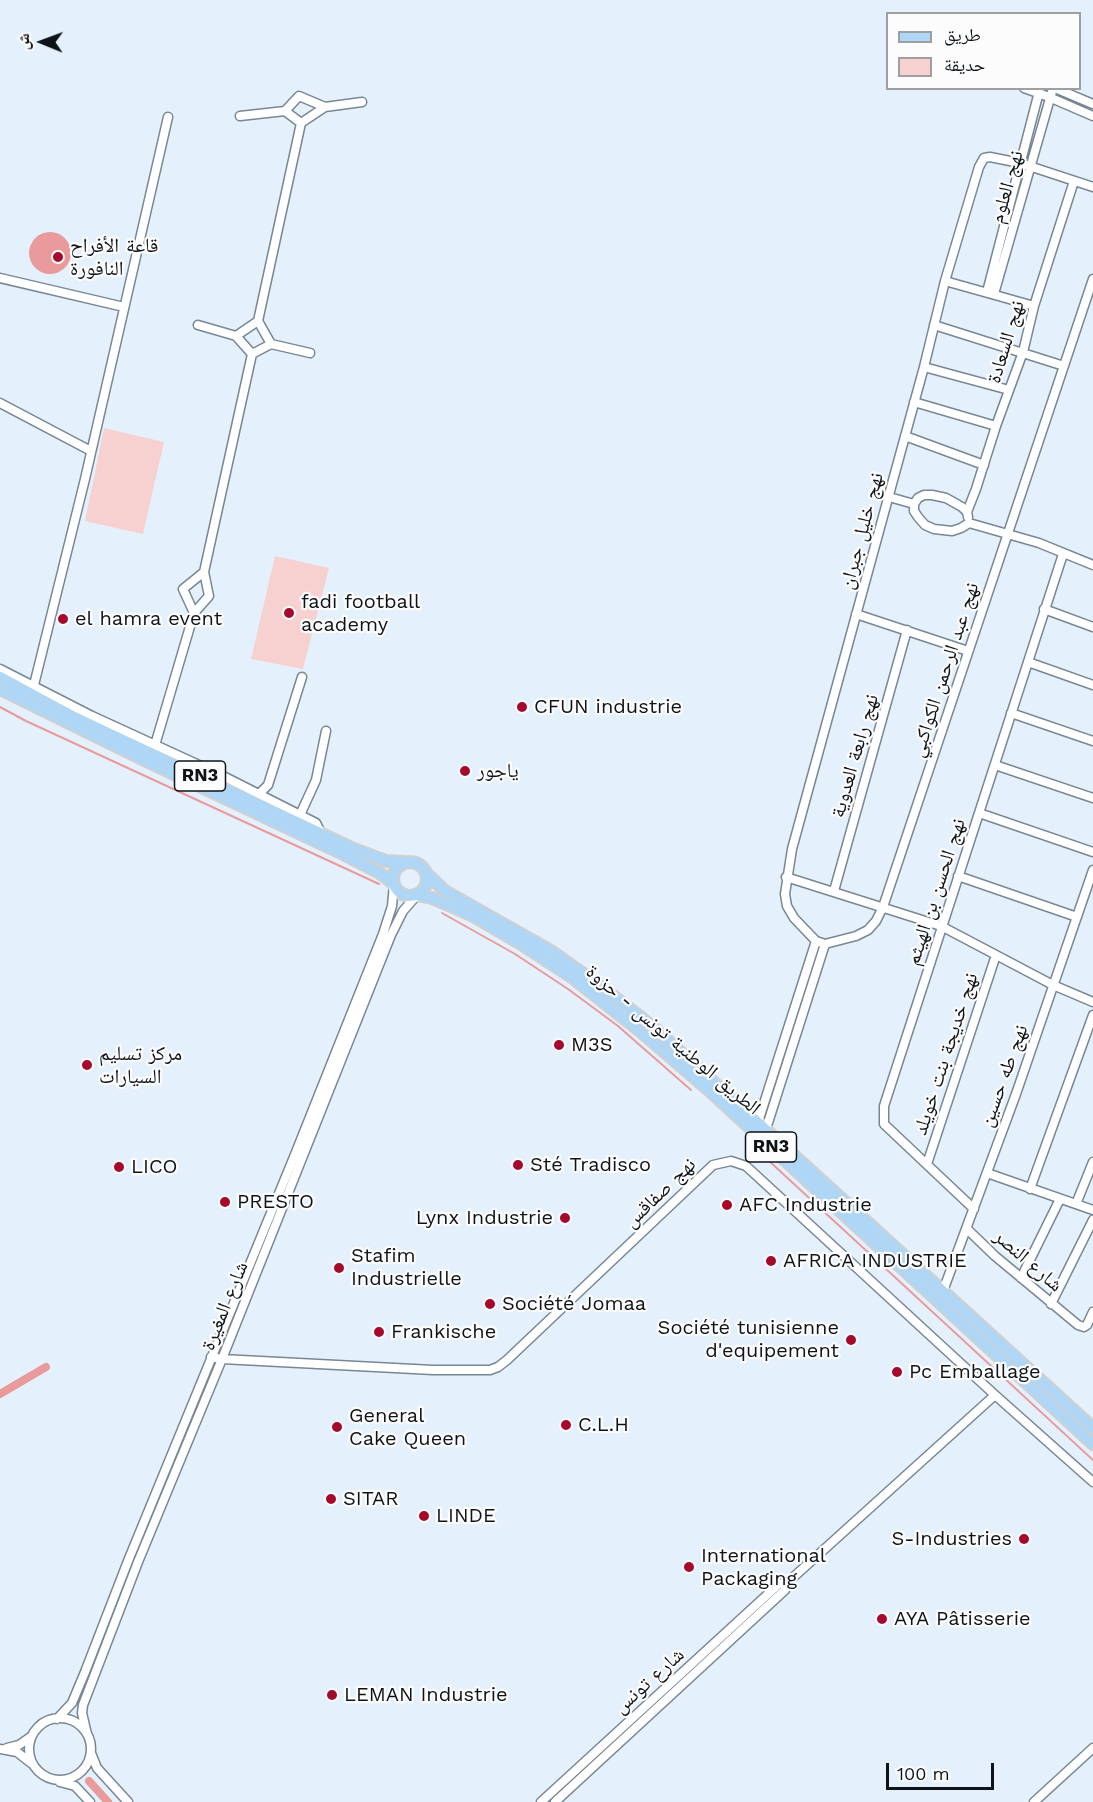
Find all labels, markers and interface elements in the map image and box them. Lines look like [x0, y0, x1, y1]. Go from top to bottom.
north arrow [12, 12, 72, 72]
legend [886, 12, 1081, 90]
text: طريق [944, 24, 981, 45]
text: ش [14, 33, 33, 50]
text: حديقة [944, 54, 985, 75]
street label: نهج العلوم [985, 148, 1029, 226]
place label: قاعة الأفراح النافورة [70, 234, 158, 281]
marker: قاعة الأفراح النافورة [51, 250, 65, 264]
street label: نهج السعادة [982, 298, 1030, 386]
street label: نهج خليل جبران [835, 470, 889, 592]
street label: نهج عبد الرحمن الكواكبي [905, 580, 985, 760]
place label: fadi football academy [301, 590, 420, 637]
marker: fadi football academy [282, 606, 296, 620]
place label: el hamra event [75, 607, 222, 631]
marker: el hamra event [56, 612, 70, 626]
street label: نهج رابعة العدوية [826, 691, 884, 821]
place label: CFUN industrie [534, 695, 682, 719]
marker: CFUN industrie [515, 700, 529, 714]
place label: ياجور [477, 759, 519, 783]
road number: RN3 [174, 761, 226, 791]
marker: ياجور [458, 764, 472, 778]
street label: نهج الحسن بن الهيثم [901, 816, 971, 968]
street label: الطريق الوطنية تونس - حزوة [581, 960, 765, 1120]
street label: نهج خديجة بنت خويلد [908, 970, 984, 1138]
street label: نهج طه حسين [974, 1022, 1034, 1130]
place label: M3S [571, 1033, 613, 1057]
marker: M3S [552, 1038, 566, 1052]
place label: مركز تسليم السيارات [99, 1042, 182, 1089]
marker: مركز تسليم السيارات [80, 1058, 94, 1072]
road number: RN3 [746, 1132, 796, 1162]
place label: Sté Tradisco [530, 1153, 651, 1177]
street label: نهج صفاقس [619, 1153, 701, 1233]
place label: LICO [131, 1155, 178, 1179]
marker: Sté Tradisco [511, 1158, 525, 1172]
marker: LICO [112, 1160, 126, 1174]
place label: PRESTO [237, 1190, 314, 1214]
place label: AFC Industrie [739, 1193, 872, 1217]
marker: PRESTO [218, 1195, 232, 1209]
marker: AFC Industrie [720, 1198, 734, 1212]
place label: Lynx Industrie [416, 1206, 553, 1230]
marker: Lynx Industrie [558, 1211, 572, 1225]
street label: شارع النصر [989, 1225, 1067, 1297]
place label: Stafim Industrielle [351, 1244, 462, 1291]
place label: AFRICA INDUSTRIE [783, 1249, 967, 1273]
marker: AFRICA INDUSTRIE [764, 1254, 778, 1268]
street label: شارع المغيرة [196, 1258, 254, 1354]
marker: Stafim Industrielle [332, 1261, 346, 1275]
place label: Société Jomaa [502, 1292, 646, 1316]
marker: Société Jomaa [483, 1297, 497, 1311]
place label: Société tunisienne d'equipement [658, 1316, 839, 1363]
place label: Frankische [391, 1320, 496, 1344]
marker: Frankische [372, 1325, 386, 1339]
marker: Société tunisienne d'equipement [844, 1333, 858, 1347]
place label: Pc Emballage [909, 1360, 1040, 1384]
marker: Pc Emballage [890, 1365, 904, 1379]
place label: General Cake Queen [349, 1404, 466, 1451]
place label: C.L.H [578, 1413, 629, 1437]
marker: C.L.H [559, 1418, 573, 1432]
marker: General Cake Queen [330, 1420, 344, 1434]
place label: SITAR [343, 1487, 399, 1511]
marker: SITAR [324, 1492, 338, 1506]
place label: LINDE [436, 1504, 496, 1528]
marker: LINDE [417, 1509, 431, 1523]
place label: S-Industries [891, 1527, 1012, 1551]
marker: S-Industries [1017, 1532, 1031, 1546]
place label: International Packaging [701, 1544, 826, 1591]
marker: International Packaging [682, 1560, 696, 1574]
place label: AYA Pâtisserie [894, 1607, 1031, 1631]
marker: AYA Pâtisserie [875, 1612, 889, 1626]
street label: شارع تونس [609, 1643, 689, 1719]
place label: LEMAN Industrie [344, 1683, 508, 1707]
marker: LEMAN Industrie [325, 1688, 339, 1702]
scale bar [889, 1751, 997, 1789]
text: 100 m [897, 1763, 950, 1784]

